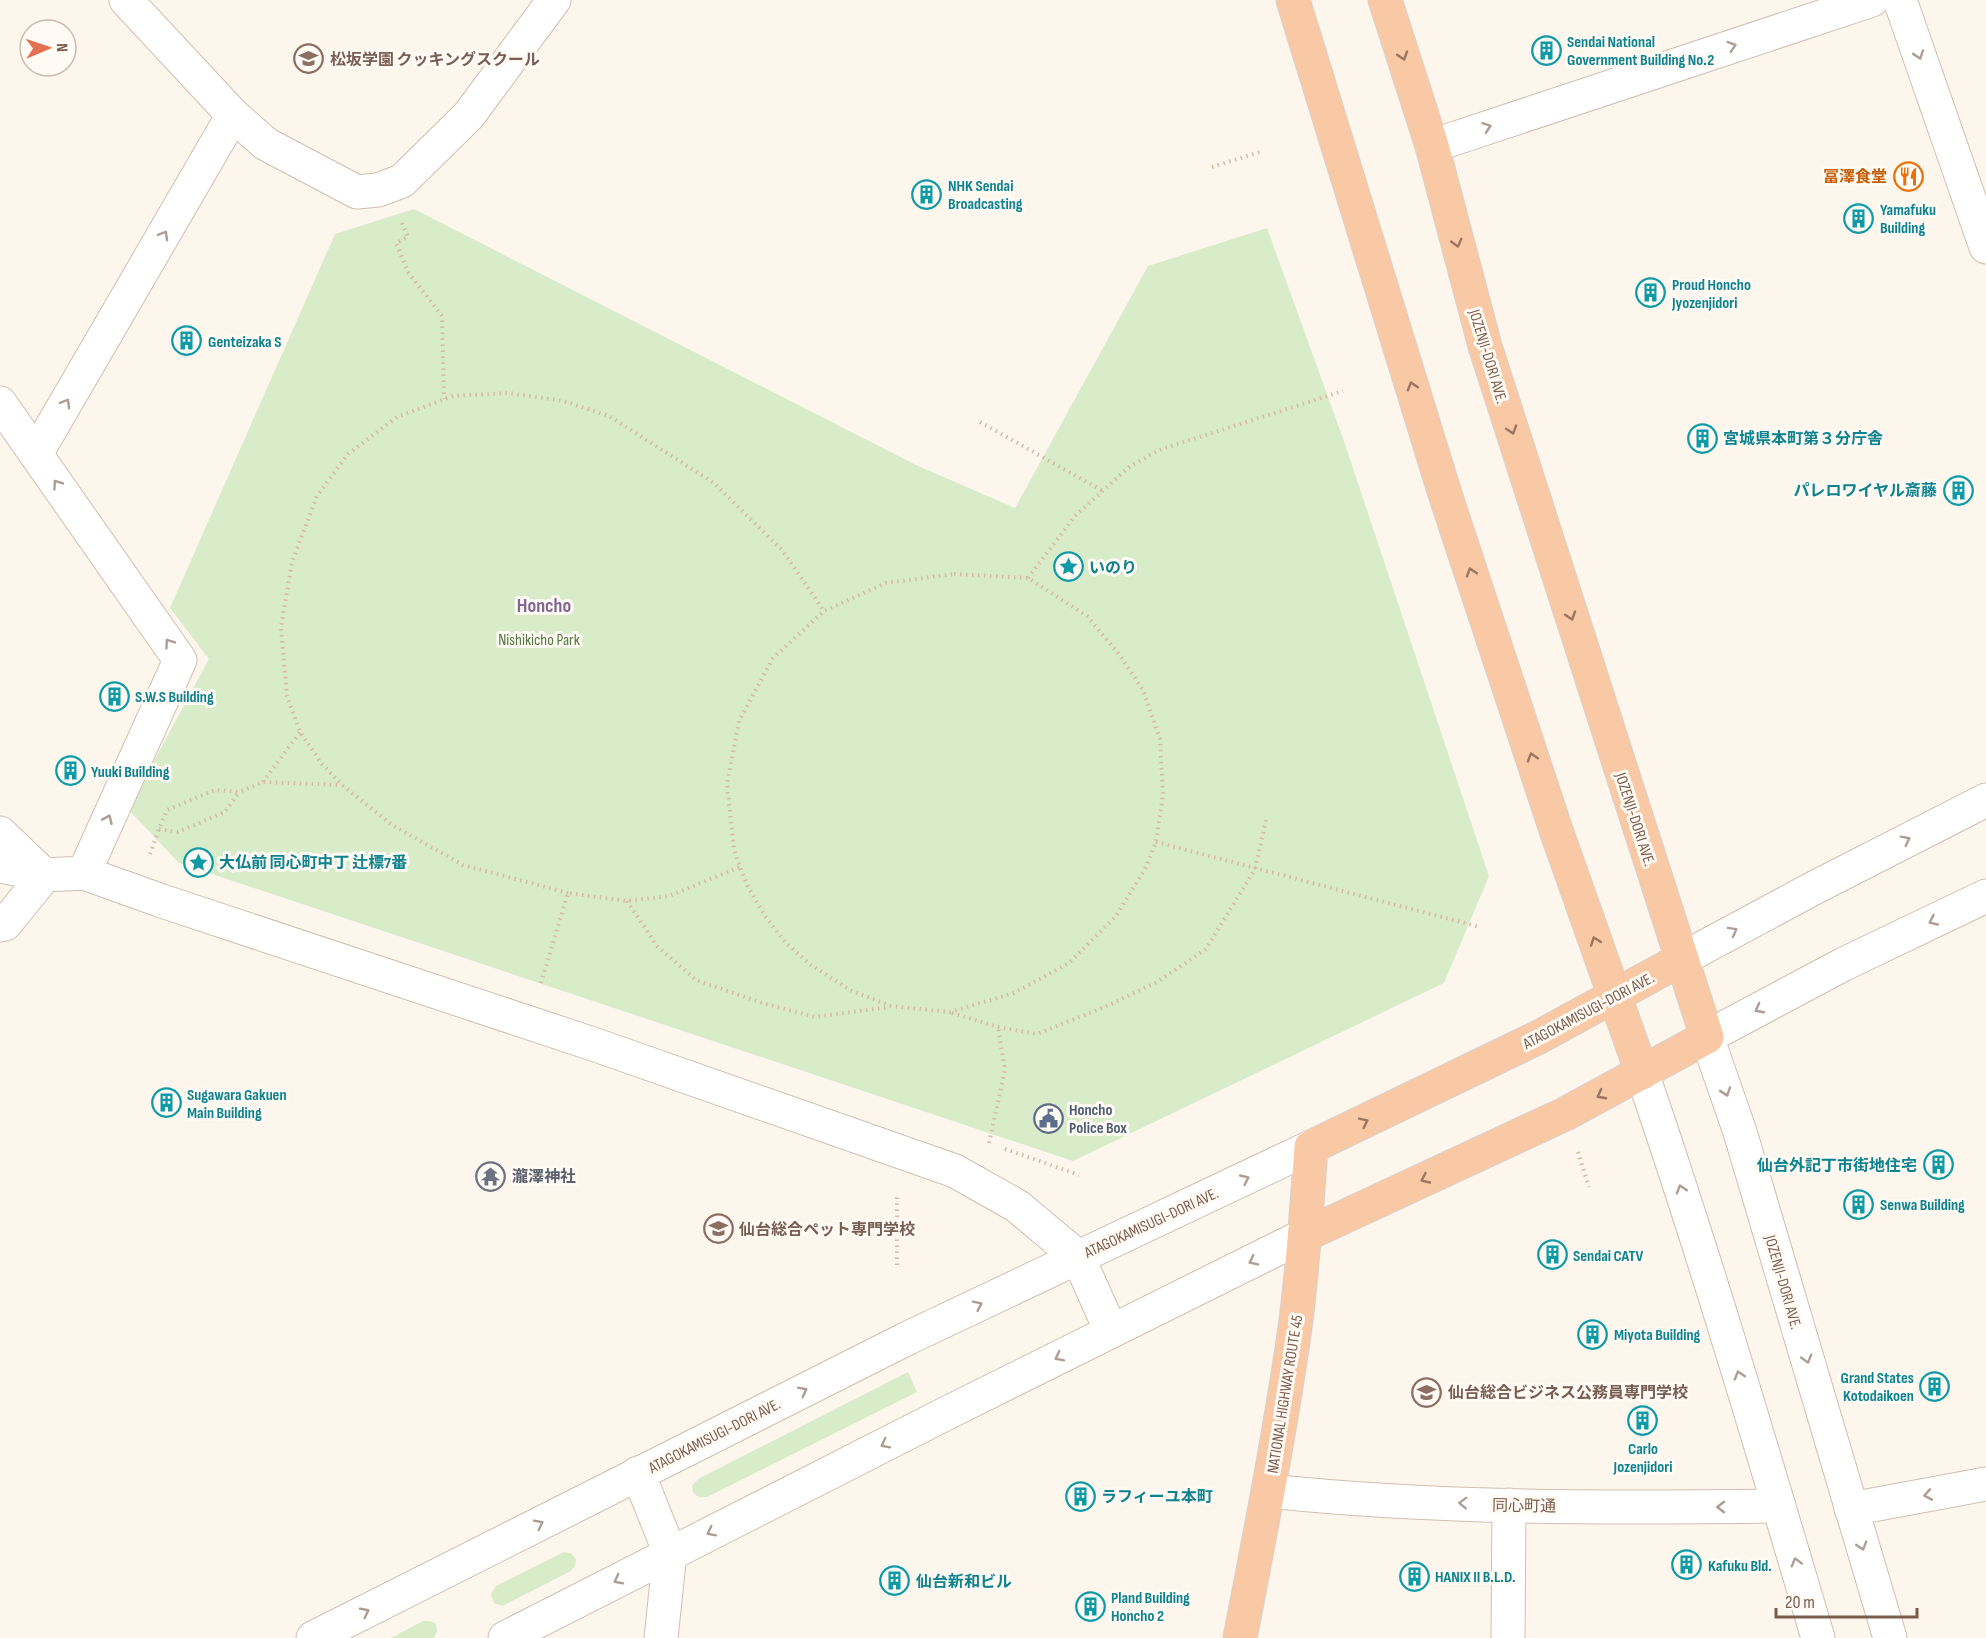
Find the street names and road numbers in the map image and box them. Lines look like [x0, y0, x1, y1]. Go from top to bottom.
street label: JOZENJI-DORI AVE. [1464, 306, 1511, 406]
street label: JOZENJI-DORI AVE. [1610, 769, 1659, 869]
street label: ATAGOKAMISUGI-DORI AVE. [1519, 969, 1657, 1054]
street label: ATAGOKAMISUGI-DORI AVE. [1081, 1184, 1222, 1263]
street label: JOZENJI-DORI AVE. [1760, 1232, 1805, 1332]
street label: NATIONAL HIGHWAY ROUTE 45 [1264, 1314, 1307, 1475]
street label: ATAGOKAMISUGI-DORI AVE. [645, 1395, 784, 1478]
street label: 同心町通 [1492, 1496, 1556, 1517]

